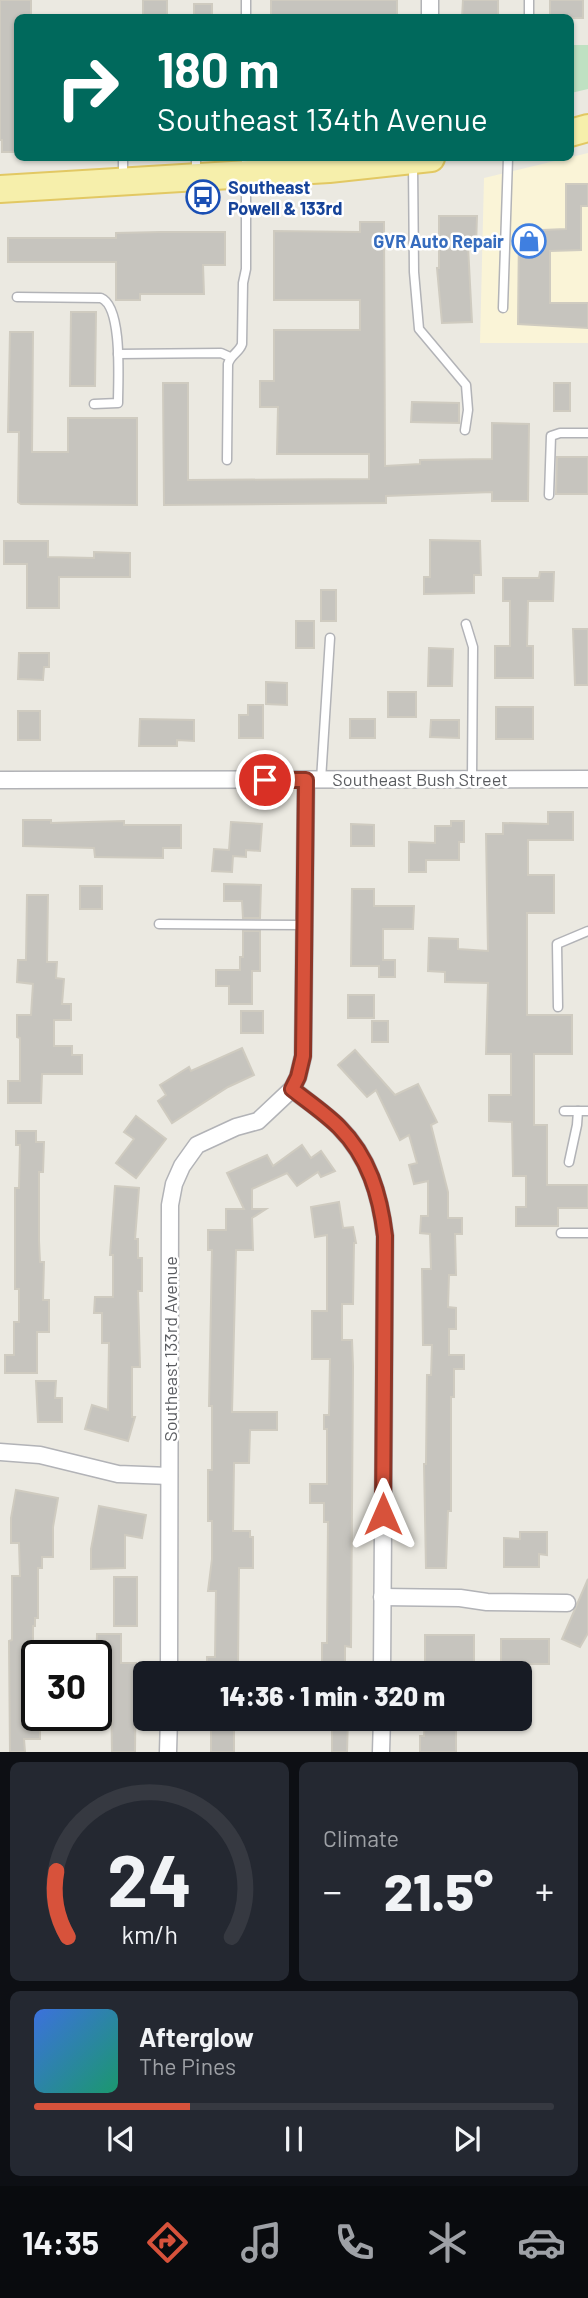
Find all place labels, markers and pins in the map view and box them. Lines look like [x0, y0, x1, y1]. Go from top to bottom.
place label: Southeast Powell & 133rd [228, 176, 342, 219]
bus stop icon: Southeast Powell & 133rd [184, 178, 222, 216]
shop icon: GVR Auto Repair [510, 222, 548, 260]
place label: GVR Auto Repair [373, 230, 504, 252]
pin [235, 750, 295, 810]

